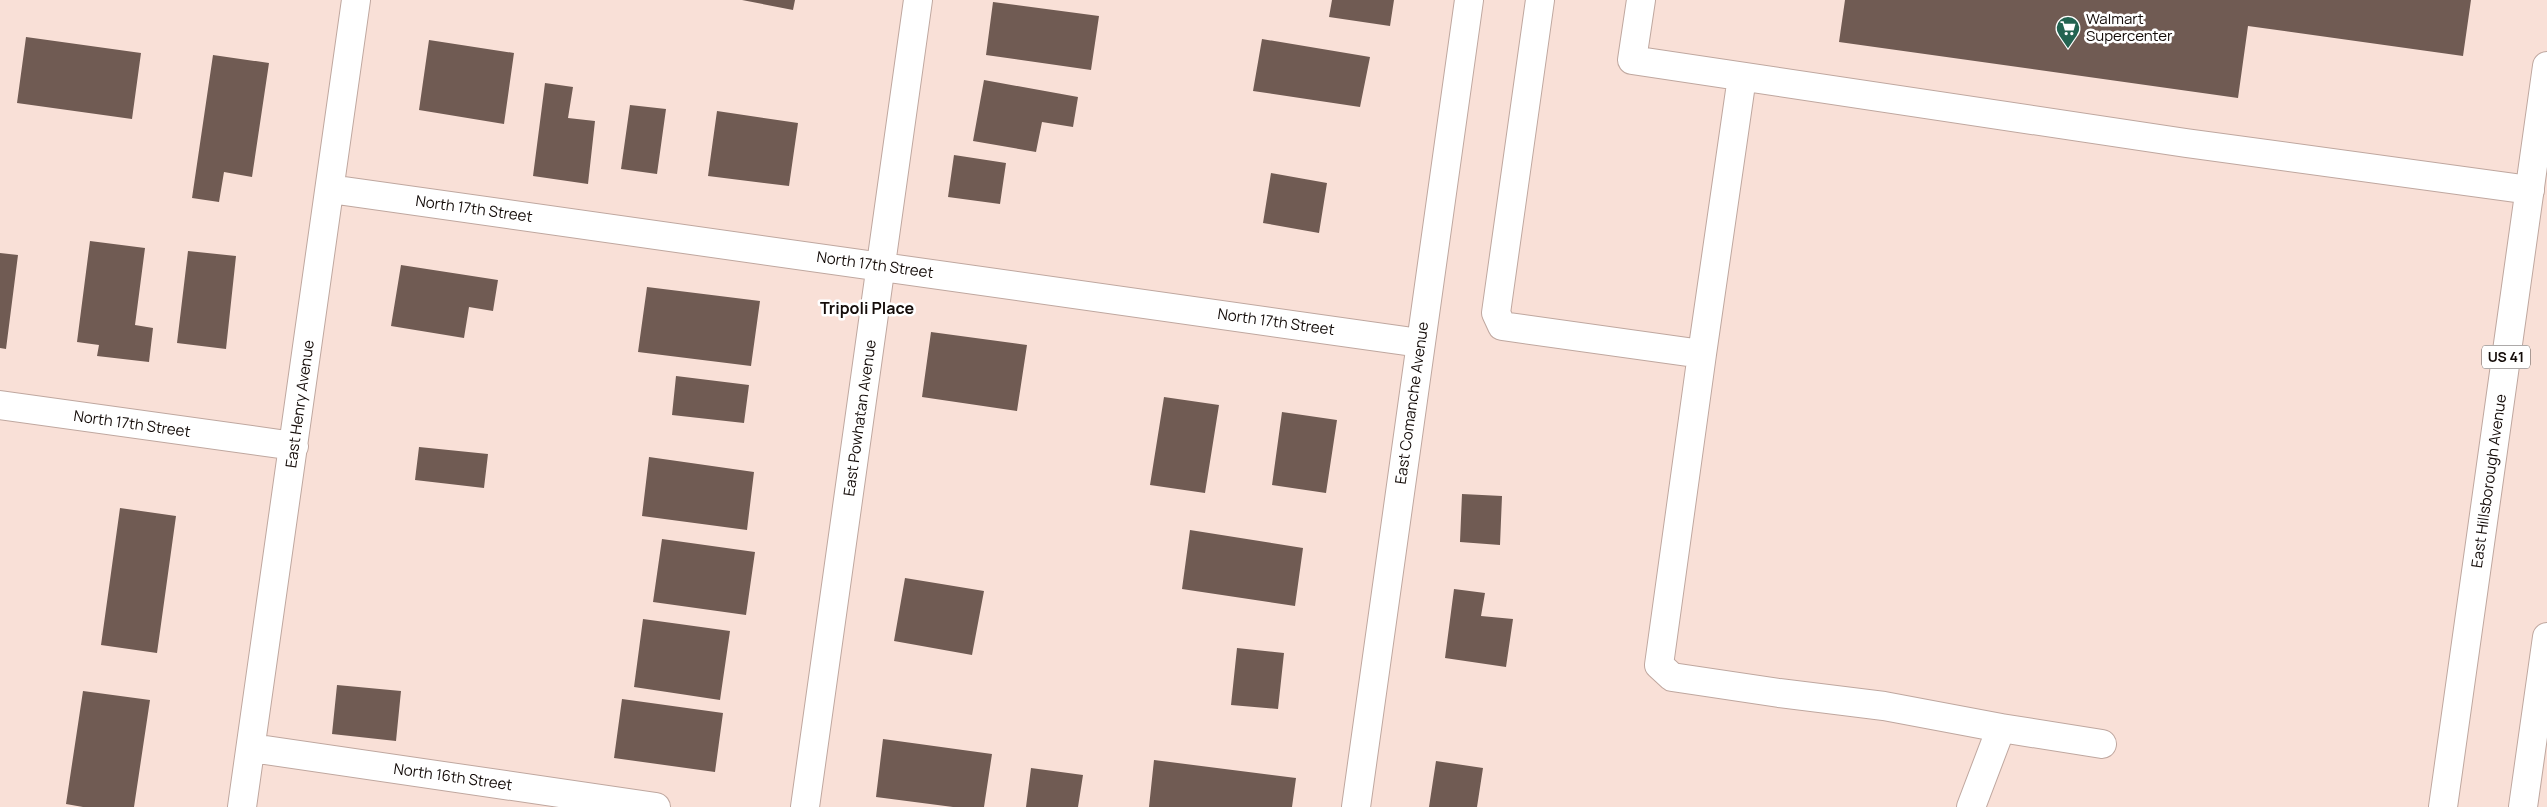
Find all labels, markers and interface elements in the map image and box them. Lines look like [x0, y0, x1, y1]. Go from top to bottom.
place label: Walmart Supercenter [2086, 8, 2173, 46]
supermarket icon: Walmart Supercenter [2055, 15, 2081, 49]
street label: North 17th Street [414, 190, 534, 227]
street label: North 17th Street [815, 246, 935, 283]
district label: Tripoli Place [820, 297, 914, 319]
street label: North 17th Street [1216, 303, 1336, 340]
street label: East Comanche Avenue [1390, 320, 1433, 485]
street label: East Henry Avenue [280, 338, 319, 469]
street label: East Powhatan Avenue [838, 338, 881, 497]
road number: US 41 [2482, 346, 2530, 368]
street label: East Hillsborough Avenue [2466, 392, 2511, 569]
street label: North 17th Street [72, 405, 192, 442]
street label: North 16th Street [392, 758, 514, 795]

